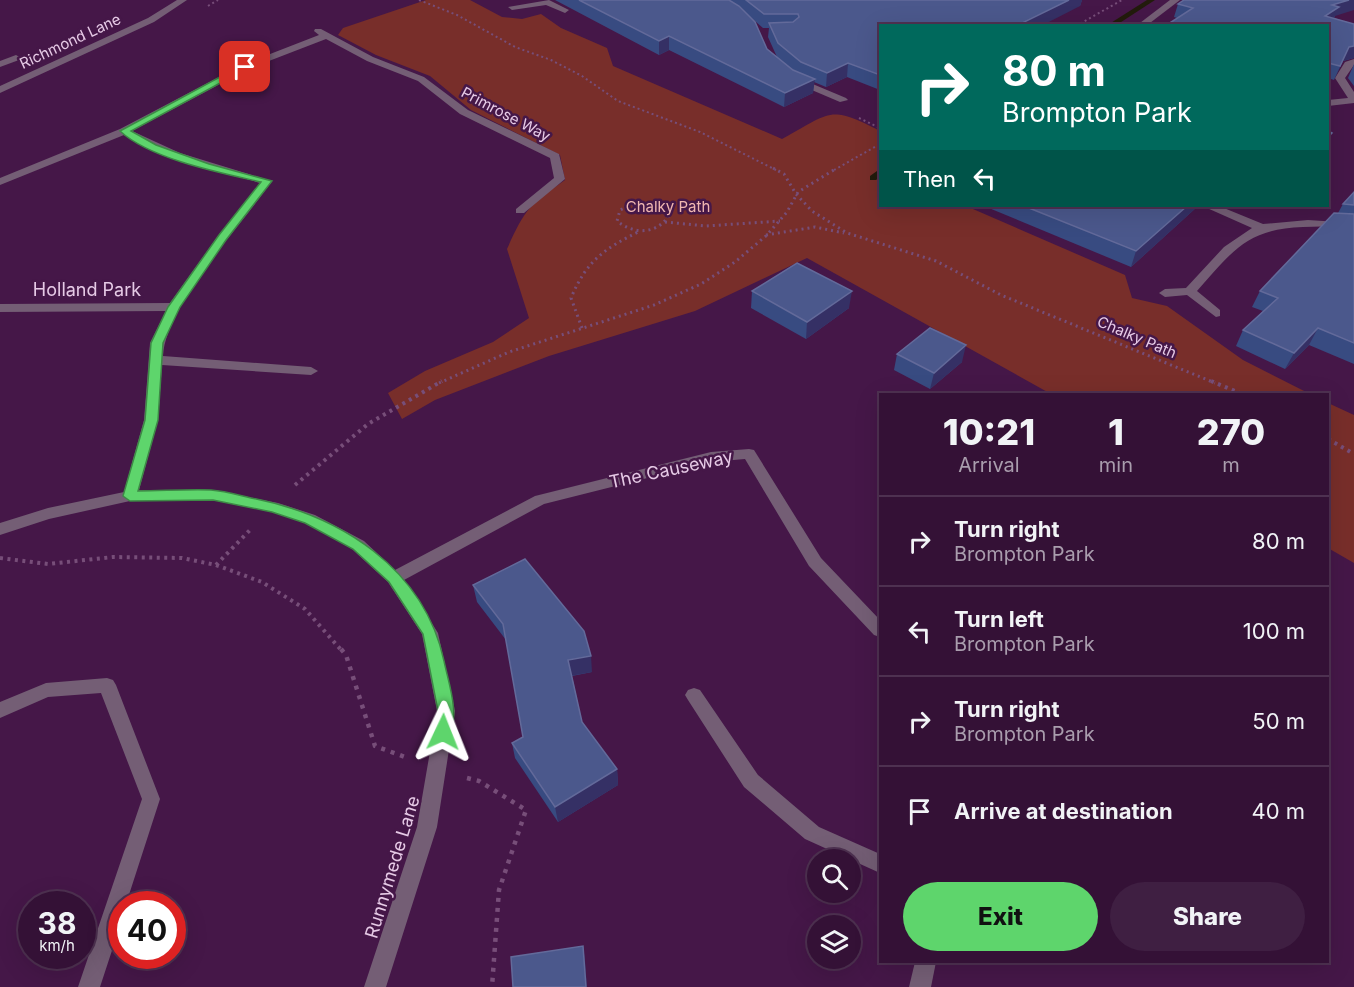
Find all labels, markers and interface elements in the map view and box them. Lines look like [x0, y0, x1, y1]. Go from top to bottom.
street label: Richmond Lane [16, 9, 124, 73]
pin [219, 41, 270, 92]
text: 80 m [1002, 45, 1106, 96]
icon: right [903, 48, 981, 126]
icon: arrive [228, 50, 261, 83]
street label: Primrose Way [458, 83, 554, 146]
text: Brompton Park [1002, 96, 1192, 129]
icon: left [968, 162, 1001, 195]
text: Then [903, 166, 956, 192]
park label: Chalky Path [626, 197, 710, 216]
street label: Holland Park [33, 279, 141, 300]
street label: Chalky Path [1094, 312, 1180, 362]
text: 10:21 [943, 410, 1035, 454]
text: 1 [1108, 410, 1124, 454]
text: 270 [1197, 410, 1265, 454]
street label: The Causeway [607, 446, 735, 492]
text: Arrival [958, 453, 1020, 477]
text: min [1099, 453, 1133, 477]
text: m [1222, 453, 1240, 477]
text: Turn right [954, 516, 1060, 542]
icon: right [903, 525, 936, 558]
text: 80 m [1252, 528, 1305, 554]
text: Brompton Park [954, 542, 1095, 566]
text: Turn left [954, 606, 1044, 632]
icon: left [903, 615, 936, 648]
text: 100 m [1243, 618, 1305, 644]
text: Brompton Park [954, 632, 1095, 656]
text: Turn right [954, 696, 1060, 722]
position arrow [411, 700, 475, 764]
icon: right [903, 705, 936, 738]
text: 50 m [1252, 708, 1305, 734]
text: Brompton Park [954, 722, 1095, 746]
street label: Runnymede Lane [360, 793, 424, 941]
icon: arrive [903, 795, 936, 828]
text: Arrive at destination [954, 798, 1173, 824]
text: 40 m [1251, 798, 1305, 824]
map controls [807, 849, 861, 969]
button: search [807, 849, 861, 903]
button: Exit [903, 882, 1098, 951]
button: Share [1110, 882, 1305, 951]
speed limit sign: 40 [108, 891, 186, 969]
text: 38 [38, 905, 76, 941]
button: layers [807, 915, 861, 969]
text: km/h [39, 936, 75, 955]

